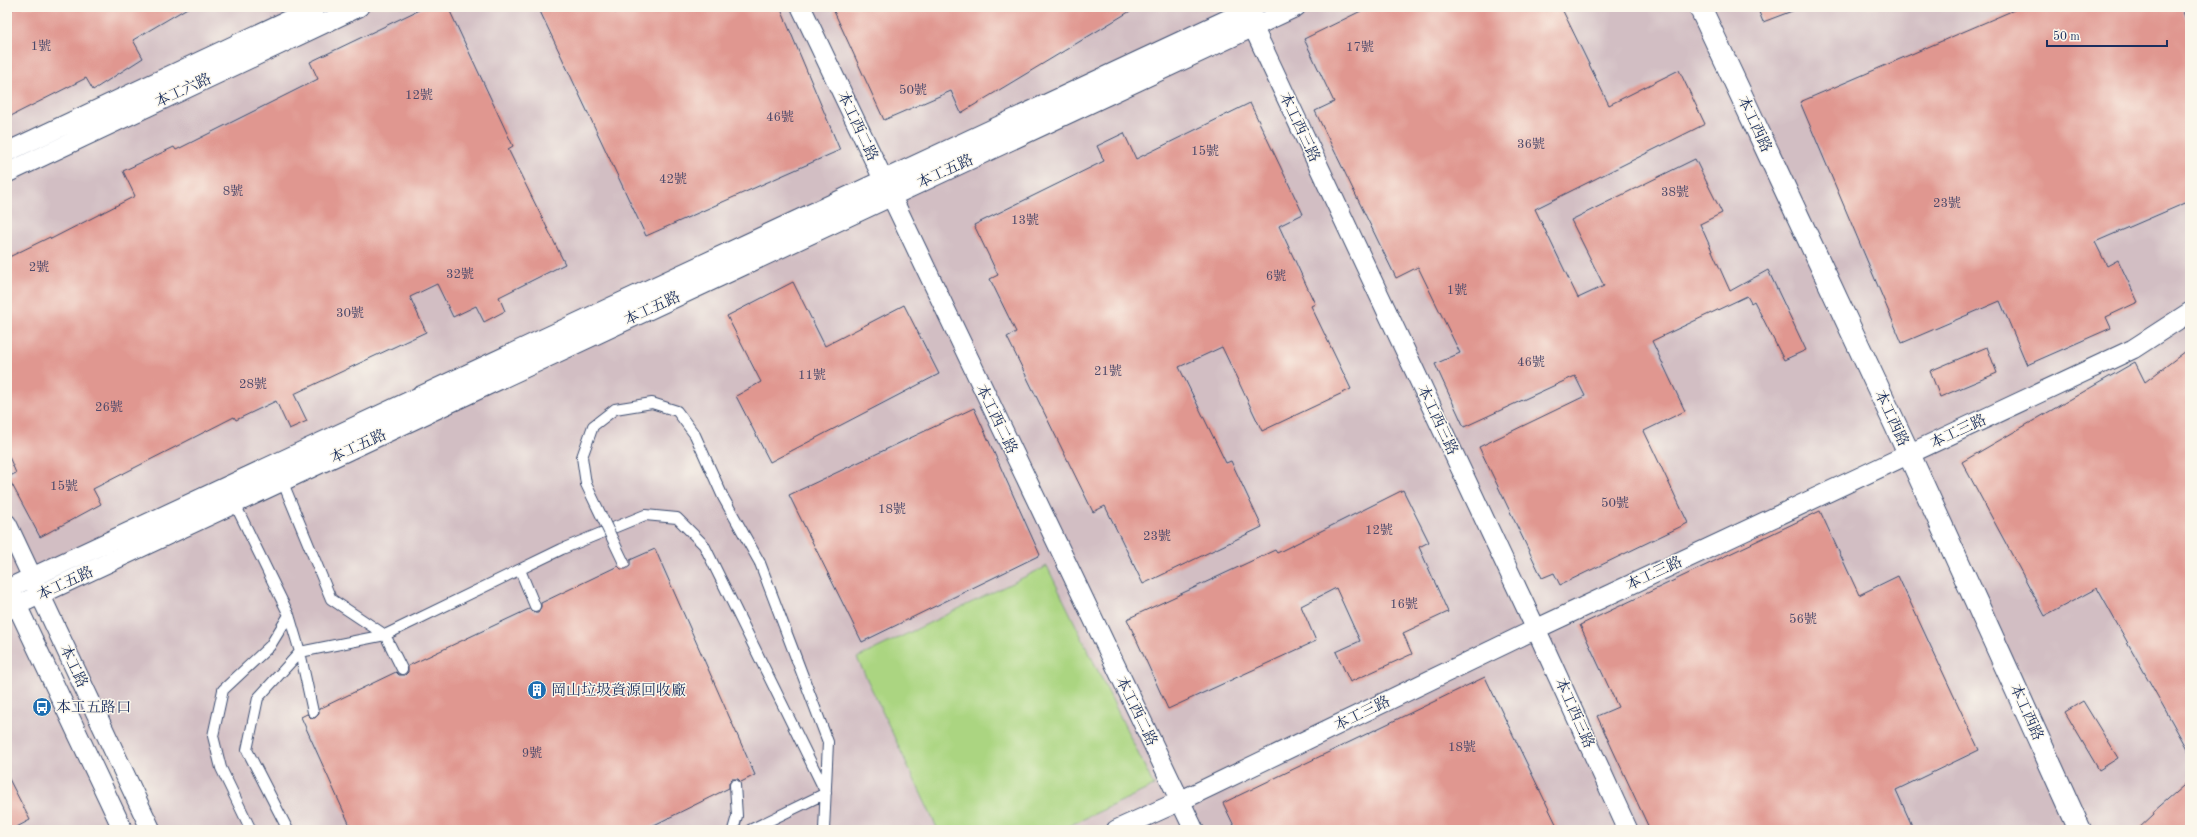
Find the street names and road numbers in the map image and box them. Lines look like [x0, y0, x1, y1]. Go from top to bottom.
street label: 本工六路 [152, 70, 214, 111]
street label: 本工西二路 [834, 89, 881, 164]
street label: 本工西三路 [1276, 90, 1323, 165]
street label: 本工西路 [1734, 93, 1775, 155]
street label: 本工五路 [914, 151, 976, 192]
street label: 本工五路 [621, 288, 683, 329]
street label: 本工西二路 [972, 382, 1021, 457]
street label: 本工西三路 [1414, 383, 1461, 458]
street label: 本工西路 [1871, 387, 1912, 449]
street label: 本工三路 [1927, 411, 1989, 452]
street label: 本工五路 [327, 426, 389, 467]
street label: 本工三路 [1623, 553, 1685, 594]
street label: 本工五路 [34, 563, 96, 604]
street label: 本工路 [56, 642, 91, 690]
street label: 本工西二路 [1112, 674, 1161, 749]
street label: 本工西三路 [1552, 675, 1598, 751]
street label: 本工西路 [2007, 681, 2047, 743]
street label: 本工三路 [1332, 693, 1393, 734]

